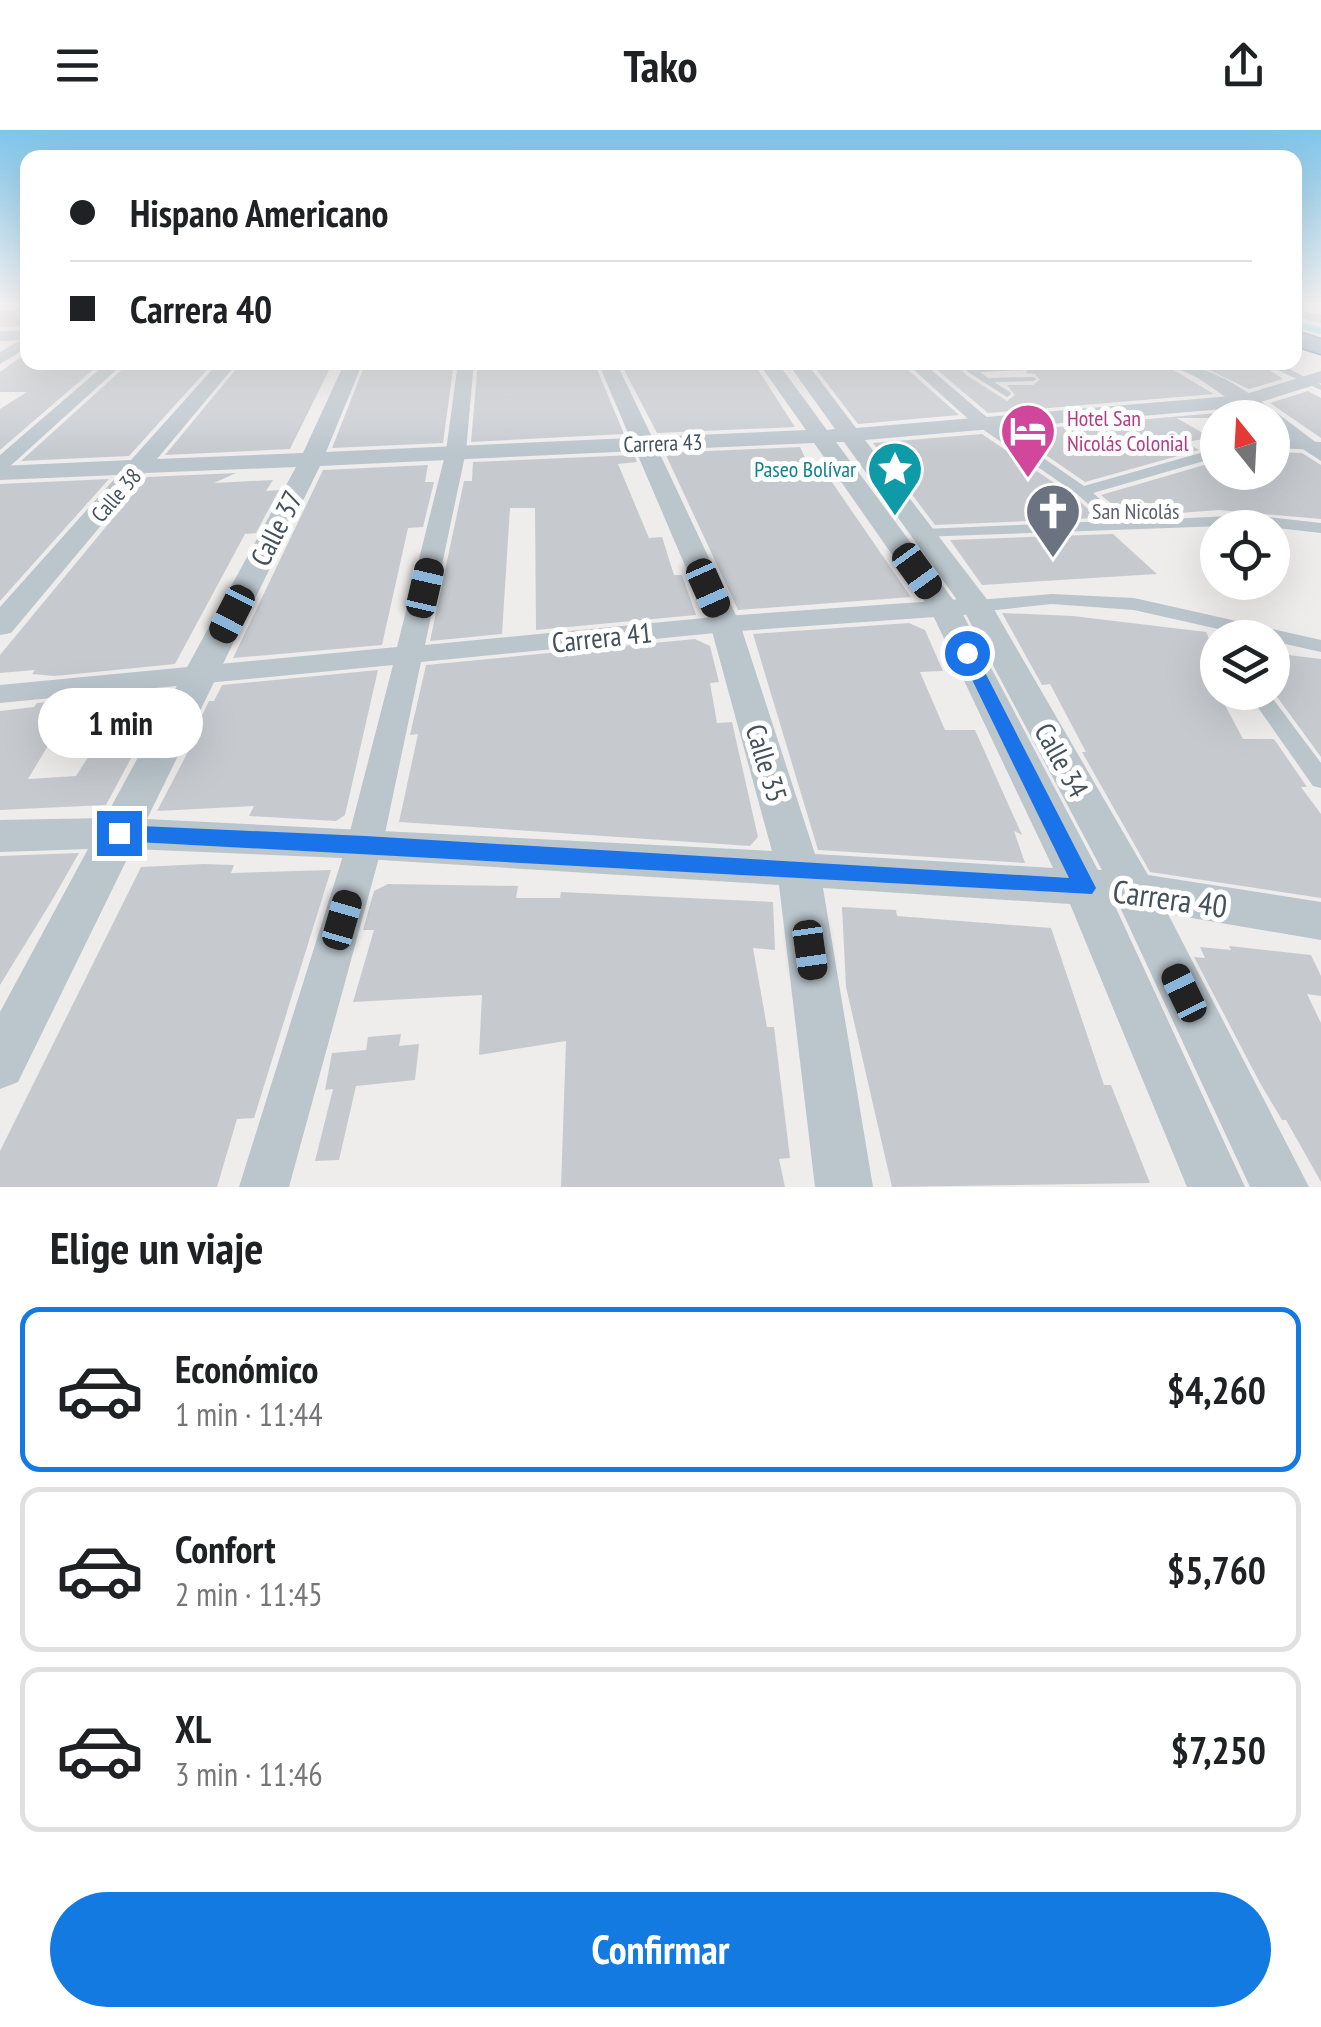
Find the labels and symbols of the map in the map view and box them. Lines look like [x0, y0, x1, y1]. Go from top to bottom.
north arrow [1200, 400, 1290, 490]
hotel icon: Hotel San Nicolás Colonial [998, 401, 1058, 480]
place label: Hotel San Nicolás Colonial [1067, 404, 1189, 457]
street label: Carrera 43 [623, 428, 703, 458]
place icon: Paseo Bolívar [865, 439, 925, 518]
place label: Paseo Bolívar [754, 455, 856, 483]
street label: Calle 38 [85, 462, 147, 528]
church icon: San Nicolás [1023, 481, 1083, 560]
street label: Calle 37 [241, 484, 311, 572]
place label: San Nicolás [1092, 497, 1179, 525]
car [887, 538, 947, 604]
car [682, 554, 734, 622]
car [404, 555, 446, 621]
car [205, 580, 259, 648]
street label: Carrera 41 [550, 613, 654, 661]
route start [945, 631, 990, 676]
callout: 1 min [36, 688, 202, 758]
street label: Calle 34 [1027, 716, 1098, 804]
street label: Calle 35 [738, 720, 796, 806]
route end [97, 811, 142, 856]
street label: Carrera 40 [1110, 869, 1230, 927]
car [319, 887, 365, 953]
car [791, 918, 829, 982]
car [1157, 959, 1211, 1027]

